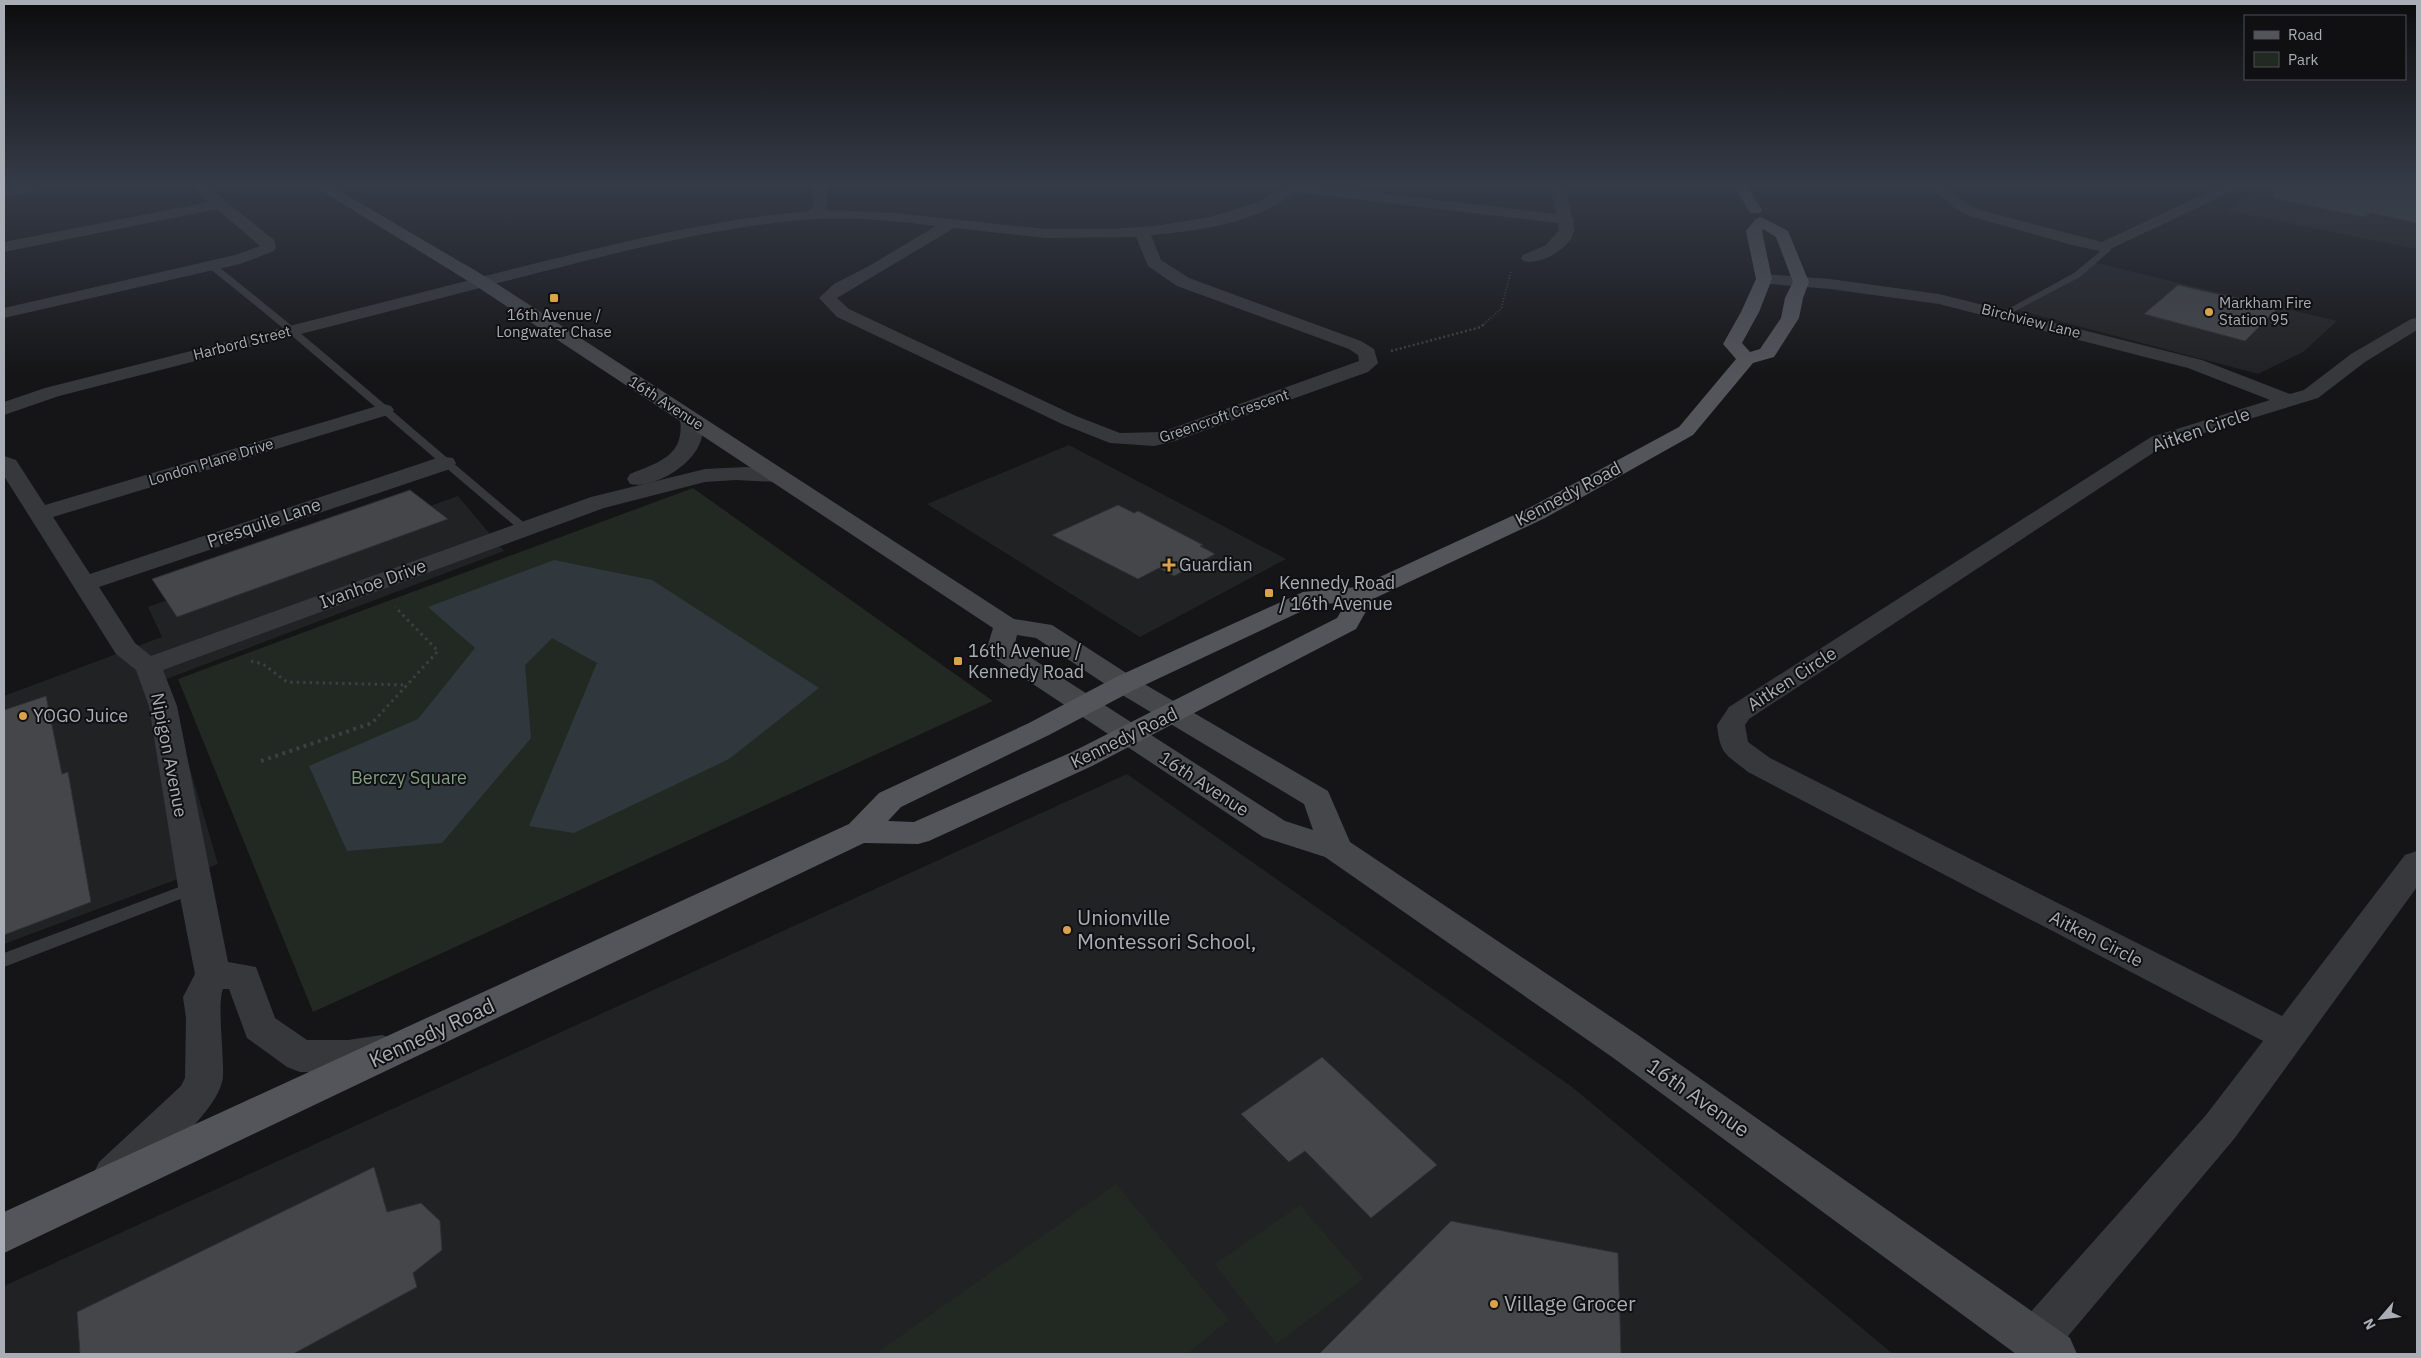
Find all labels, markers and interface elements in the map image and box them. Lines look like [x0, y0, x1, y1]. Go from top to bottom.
legend [2244, 15, 2406, 80]
text: Road [2288, 25, 2323, 44]
text: Park [2288, 50, 2318, 69]
marker: 16th Avenue / Longwater Chase [548, 292, 560, 304]
place label: Markham Fire Station 95 [2219, 293, 2312, 329]
street label: Birchview Lane [1980, 299, 2083, 342]
place label: 16th Avenue / Longwater Chase [496, 305, 612, 341]
marker: Markham Fire Station 95 [2203, 306, 2215, 318]
street label: Harbord Street [191, 321, 293, 364]
street label: 16th Avenue [625, 371, 707, 434]
street label: Greencroft Crescent [1157, 384, 1291, 447]
street label: Aitken Circle [2149, 402, 2253, 457]
street label: London Plane Drive [146, 433, 276, 490]
street label: Kennedy Road [1511, 456, 1624, 531]
street label: Presquile Lane [204, 492, 324, 553]
place label: Guardian [1179, 553, 1253, 576]
street label: Ivanhoe Drive [316, 554, 429, 613]
marker: Guardian [1163, 559, 1175, 571]
place label: Kennedy Road / 16th Avenue [1279, 571, 1395, 615]
marker: Kennedy Road / 16th Avenue [1263, 587, 1275, 599]
place label: 16th Avenue / Kennedy Road [968, 639, 1084, 683]
street label: Aitken Circle [1743, 641, 1841, 716]
marker: 16th Avenue / Kennedy Road [952, 655, 964, 667]
street label: Nipigon Avenue [146, 691, 193, 819]
street label: Kennedy Road [1067, 702, 1181, 773]
place label: YOGO Juice [33, 704, 128, 727]
marker: YOGO Juice [17, 710, 29, 722]
street label: 16th Avenue [1155, 746, 1254, 821]
park label: Berczy Square [351, 766, 467, 789]
place label: Unionville Montessori School, [1077, 903, 1256, 955]
street label: Aitken Circle [2046, 905, 2147, 972]
marker: Unionville Montessori School, [1061, 924, 1073, 936]
street label: Kennedy Road [364, 991, 499, 1073]
street label: 16th Avenue [1642, 1051, 1756, 1143]
place label: Village Grocer [1504, 1289, 1636, 1317]
north arrow [2356, 1293, 2406, 1343]
marker: Village Grocer [1488, 1298, 1500, 1310]
text: N [2359, 1315, 2380, 1333]

